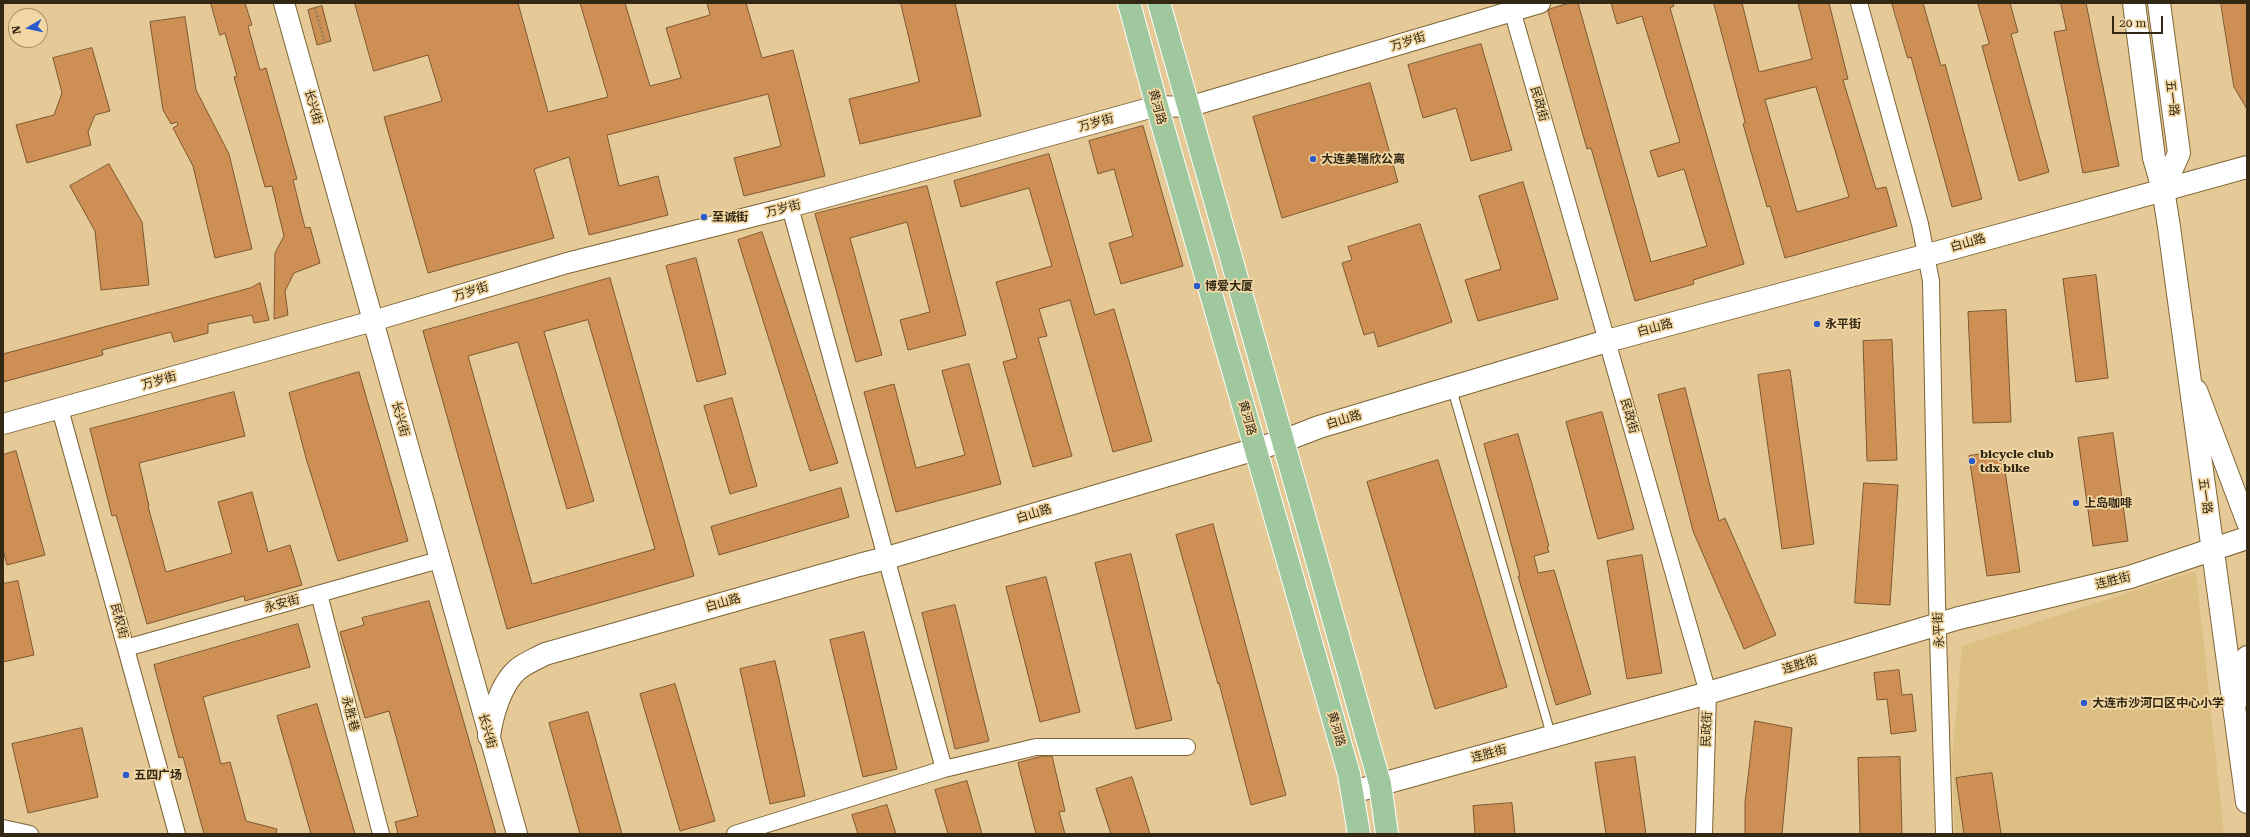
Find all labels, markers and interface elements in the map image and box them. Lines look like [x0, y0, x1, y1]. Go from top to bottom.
north arrow [8, 8, 48, 48]
scale bar [2114, 8, 2165, 34]
text: 20 m [2119, 16, 2146, 30]
text: N [10, 25, 24, 35]
street label: 万岁街 [1389, 30, 1427, 54]
street label: 五一路 [2163, 79, 2181, 117]
street label: 民政街 [1527, 85, 1551, 123]
street label: 长兴街 [301, 88, 325, 126]
street label: 黄河路 [1145, 88, 1169, 126]
street label: 万岁街 [1077, 111, 1115, 135]
place label: 大连美瑞欣公离 [1321, 152, 1405, 166]
marker: 大连美瑞欣公离 [1308, 154, 1318, 164]
street label: 万岁街 [764, 198, 802, 220]
place label: 至诚街 [712, 210, 748, 224]
marker: 至诚街 [699, 212, 709, 222]
street label: 白山路 [1949, 231, 1987, 255]
place label: 博爱大厦 [1205, 279, 1253, 293]
street label: 万岁街 [452, 280, 490, 304]
marker: 博爱大厦 [1192, 281, 1202, 291]
street label: 白山路 [1636, 316, 1674, 340]
place label: 永平街 [1825, 317, 1861, 331]
marker: 永平街 [1812, 319, 1822, 329]
street label: 万岁街 [140, 369, 178, 393]
street label: 民政街 [1617, 397, 1641, 435]
street label: 黄河路 [1235, 399, 1259, 437]
street label: 长兴街 [388, 400, 412, 438]
street label: 白山路 [1325, 408, 1363, 432]
place label: bicycle club tdx bike [1980, 447, 2054, 475]
marker: bicycle club tdx bike [1967, 456, 1977, 466]
street label: 五一路 [2195, 477, 2215, 515]
place label: 上岛咖啡 [2084, 496, 2132, 510]
marker: 上岛咖啡 [2071, 498, 2081, 508]
street label: 白山路 [1015, 502, 1053, 526]
street label: 连胜街 [2094, 570, 2132, 592]
street label: 白山路 [704, 591, 742, 615]
street label: 永安街 [263, 592, 301, 616]
street label: 民权街 [107, 602, 131, 640]
street label: 永平街 [1931, 612, 1947, 648]
street label: 连胜街 [1781, 653, 1819, 677]
street label: 永胜巷 [338, 695, 362, 733]
place label: 大连市沙河口区中心小学 [2092, 696, 2224, 710]
marker: 大连市沙河口区中心小学 [2079, 698, 2089, 708]
street label: 黄河路 [1324, 710, 1348, 748]
street label: 民政街 [1699, 711, 1715, 747]
street label: 长兴街 [475, 712, 499, 750]
street label: 连胜街 [1470, 742, 1508, 766]
place label: 五四广场 [134, 768, 182, 782]
marker: 五四广场 [121, 770, 131, 780]

